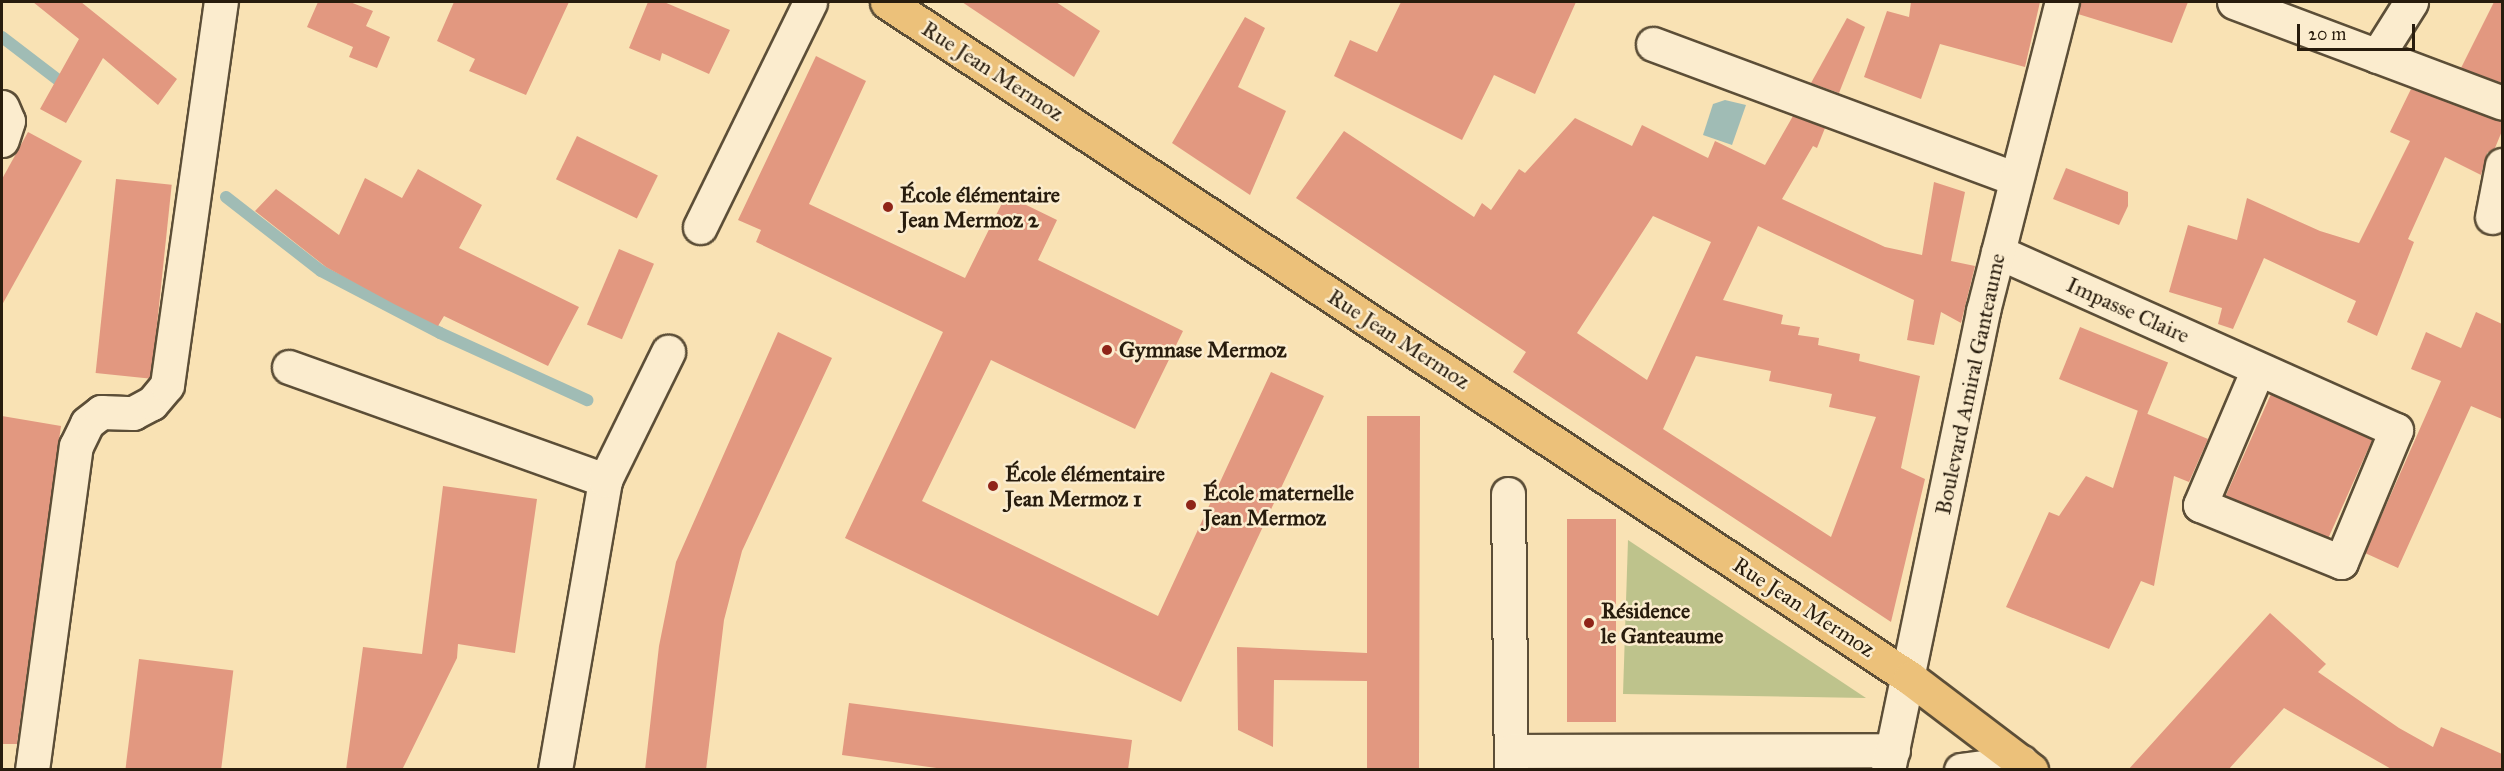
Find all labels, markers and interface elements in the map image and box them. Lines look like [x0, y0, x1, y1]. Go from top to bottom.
scale bar [2300, 12, 2418, 50]
street label: Rue Jean Mermoz [917, 15, 1069, 127]
text: 20 m [2308, 23, 2346, 45]
place label: École élémentaire Jean Mermoz 2 [900, 181, 1060, 232]
marker: École élémentaire Jean Mermoz 2 [881, 200, 895, 214]
street label: Boulevard Amiral Ganteaume [1929, 251, 2011, 517]
street label: Impasse Claire [2062, 271, 2194, 349]
street label: Rue Jean Mermoz [1323, 283, 1475, 395]
place label: Gymnase Mermoz [1119, 337, 1287, 363]
marker: Gymnase Mermoz [1100, 343, 1114, 357]
place label: École élémentaire Jean Mermoz 1 [1005, 460, 1165, 512]
marker: École élémentaire Jean Mermoz 1 [986, 479, 1000, 493]
place label: École maternelle Jean Mermoz [1203, 479, 1354, 530]
marker: École maternelle Jean Mermoz [1184, 498, 1198, 512]
street label: Rue Jean Mermoz [1728, 551, 1880, 663]
place label: Résidence le Ganteaume [1601, 597, 1723, 648]
marker: Résidence le Ganteaume [1582, 616, 1596, 630]

